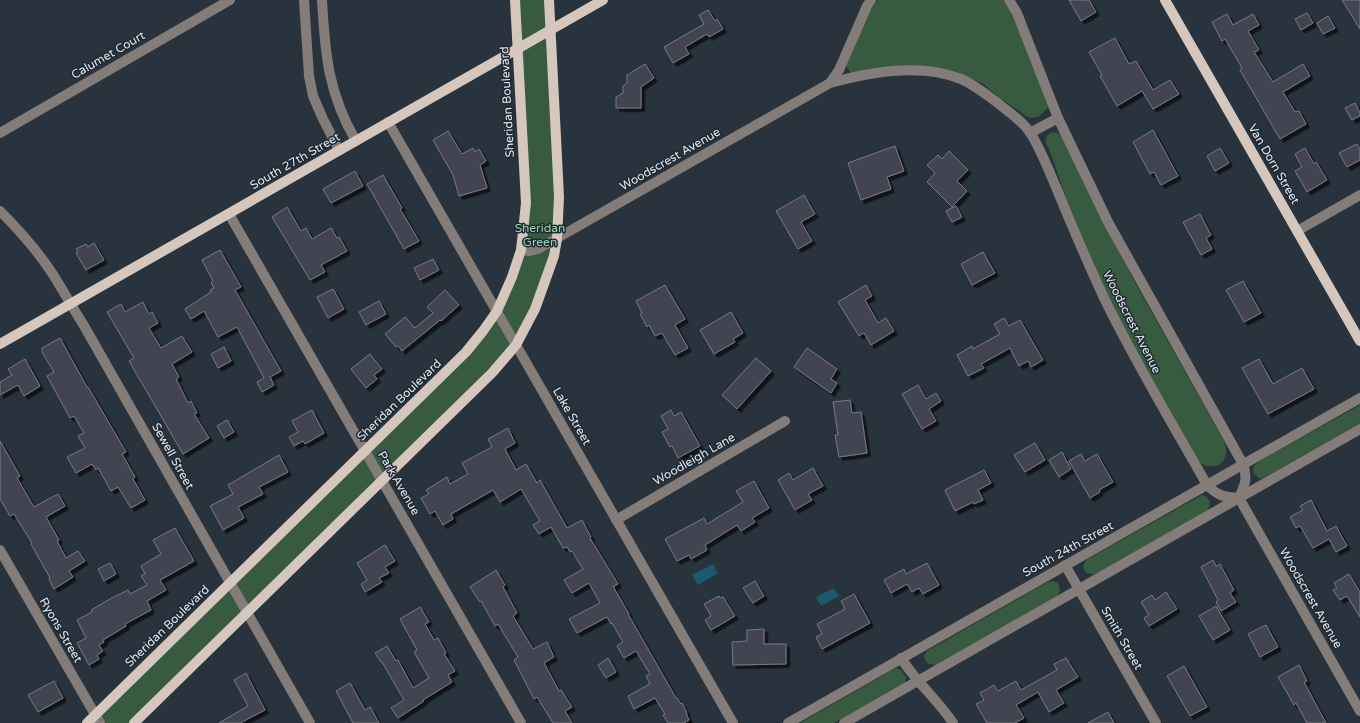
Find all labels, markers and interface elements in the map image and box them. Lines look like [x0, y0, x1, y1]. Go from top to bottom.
street label: Calumet Court [69, 28, 148, 82]
street label: Sheridan Boulevard [497, 46, 517, 158]
street label: Van Dorn Street [1245, 121, 1303, 207]
street label: Woodscrest Avenue [617, 124, 723, 193]
street label: South 27th Street [248, 129, 343, 192]
park label: Sheridan Green [515, 221, 565, 249]
street label: Woodscrest Avenue [1100, 268, 1164, 376]
street label: Sheridan Boulevard [354, 356, 444, 444]
street label: Lake Street [550, 385, 594, 448]
street label: Sewell Street [149, 420, 197, 492]
street label: Woodleigh Lane [651, 430, 738, 488]
street label: Park Avenue [375, 448, 423, 518]
street label: South 24th Street [1020, 518, 1116, 580]
street label: Woodscrest Avenue [1277, 545, 1346, 651]
street label: Sheridan Boulevard [122, 582, 212, 670]
street label: Ryons Street [37, 595, 85, 665]
street label: Smith Street [1098, 604, 1146, 672]

